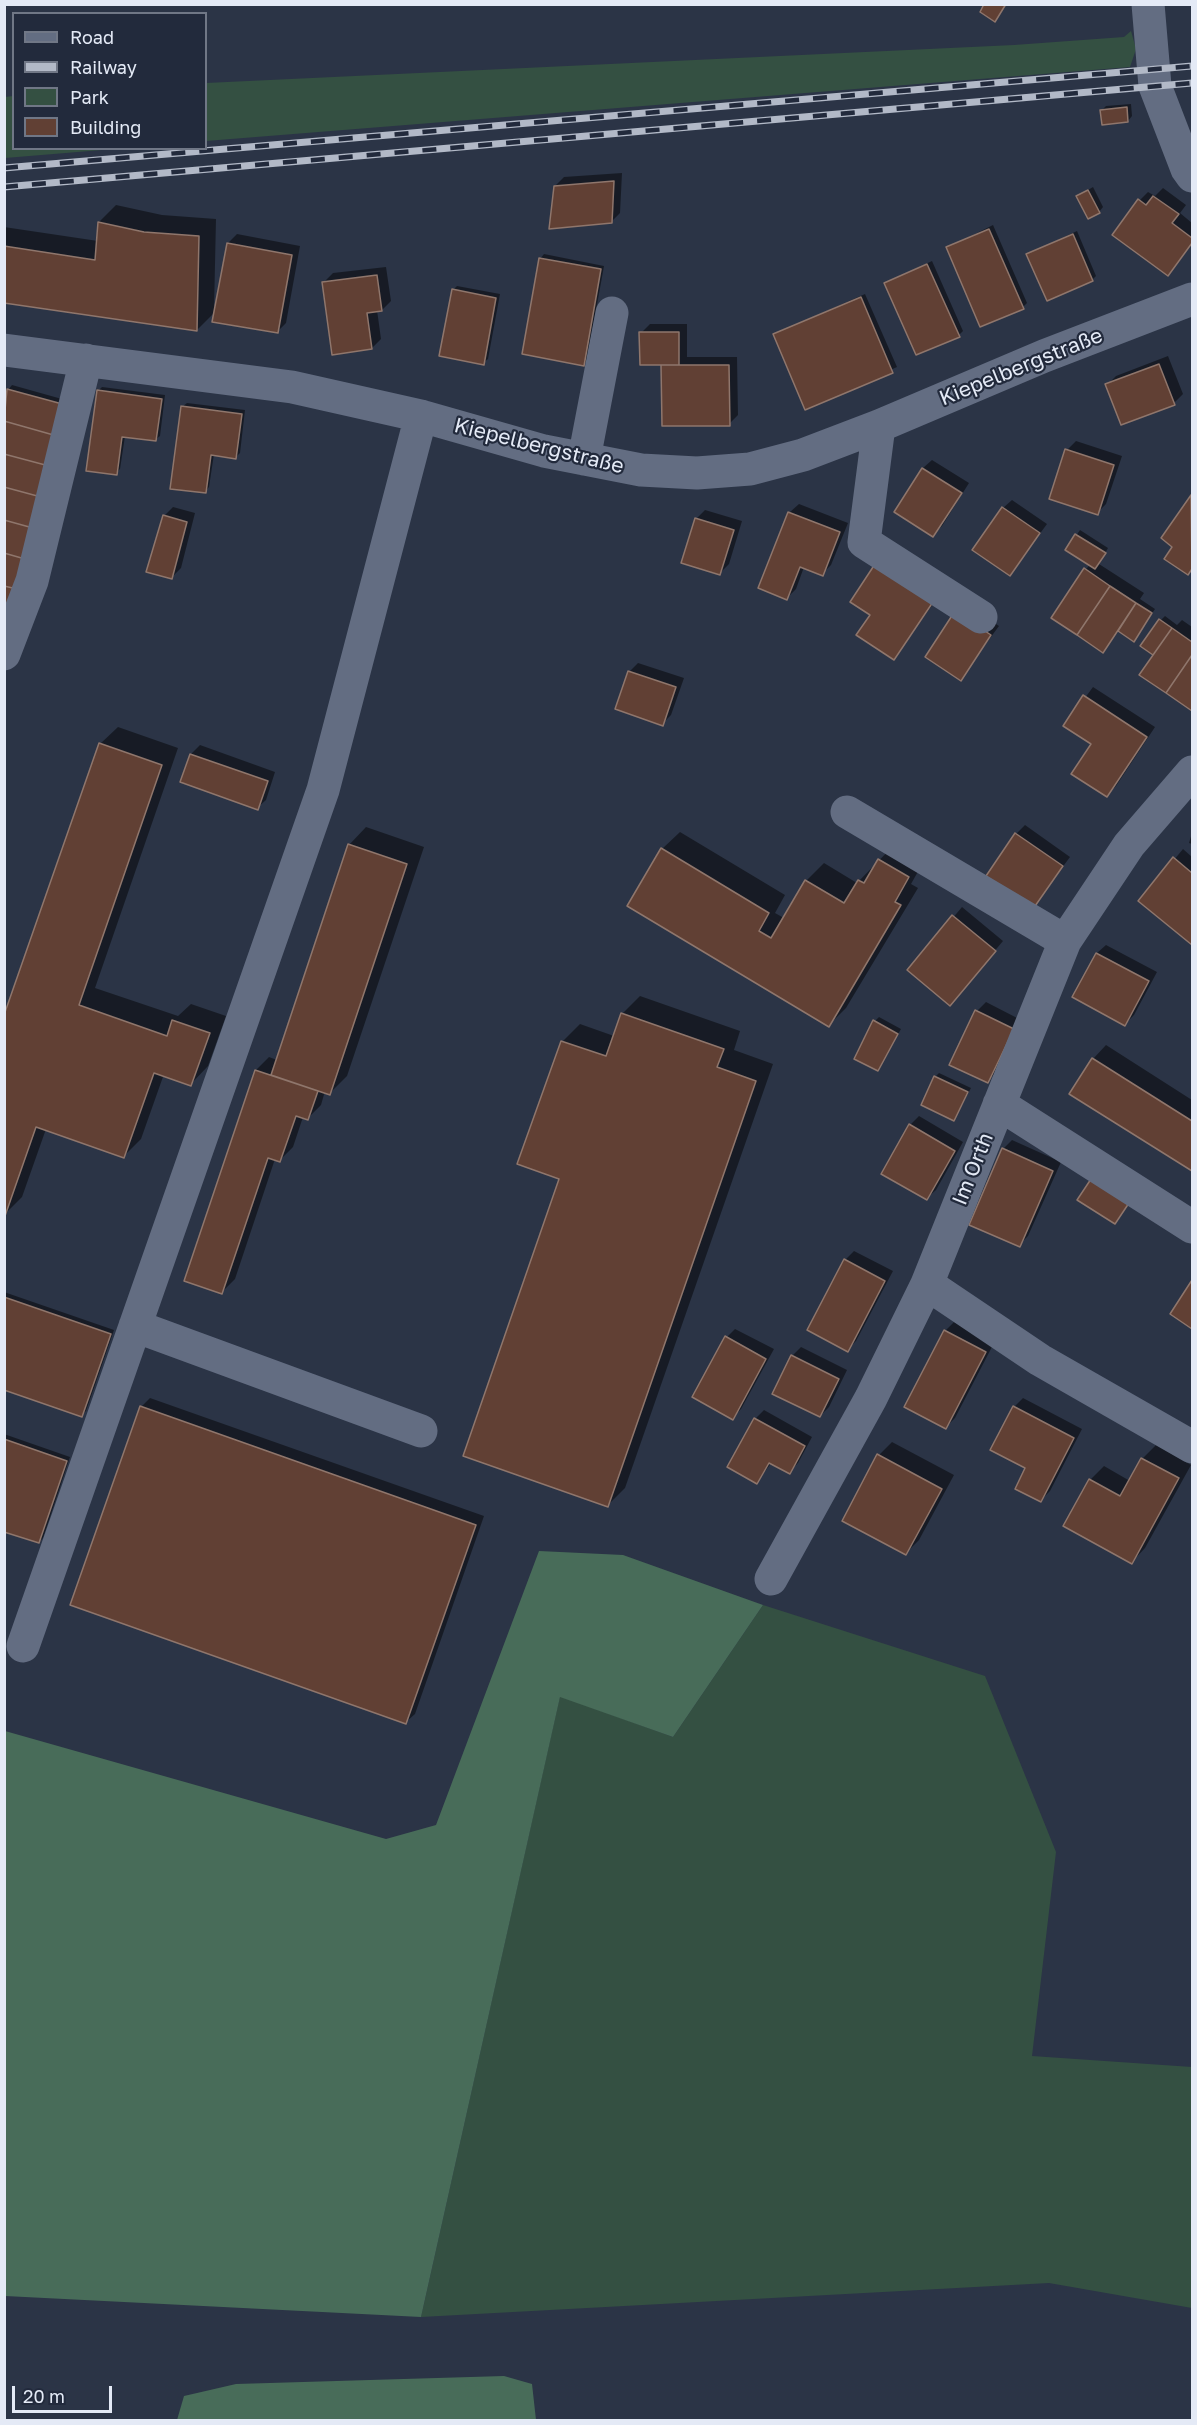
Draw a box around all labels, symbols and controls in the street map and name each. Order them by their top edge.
legend [12,12,207,150]
text: Road [70,26,114,48]
text: Railway [70,56,137,78]
text: Park [70,86,109,108]
text: Building [70,116,141,138]
street label: Kiepelbergstraße [936,323,1106,411]
street label: Kiepelbergstraße [452,413,626,479]
street label: Im Orth [947,1129,999,1209]
scale bar [15,2374,116,2412]
text: 20 m [23,2385,65,2407]

